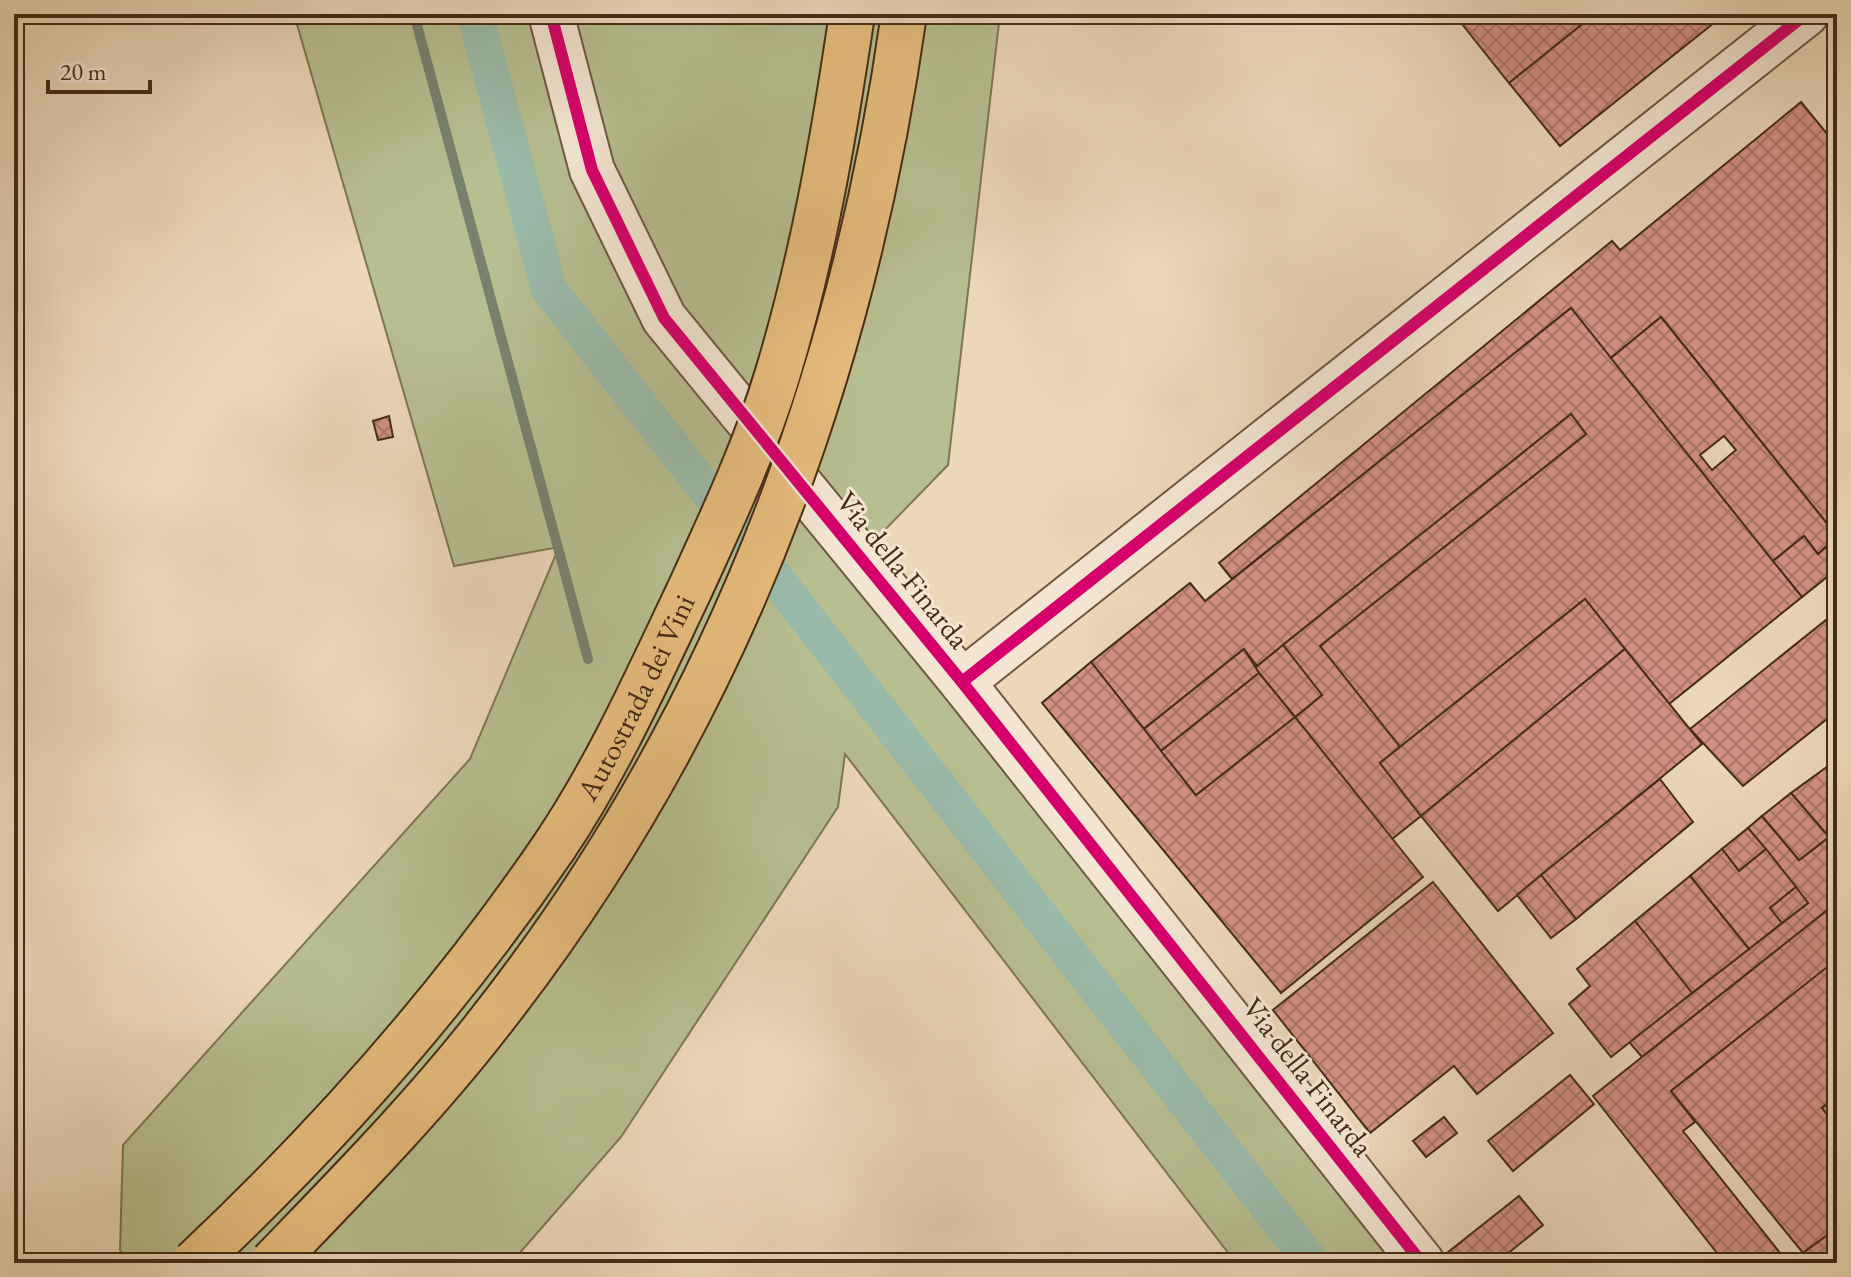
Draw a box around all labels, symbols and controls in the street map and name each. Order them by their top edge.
scale bar [48,44,150,94]
text: 20 m [60,56,107,87]
street label: Via della Finarda [828,483,979,657]
street label: Autostrada dei Vini [567,588,704,808]
street label: Via della Finarda [1234,989,1383,1164]

